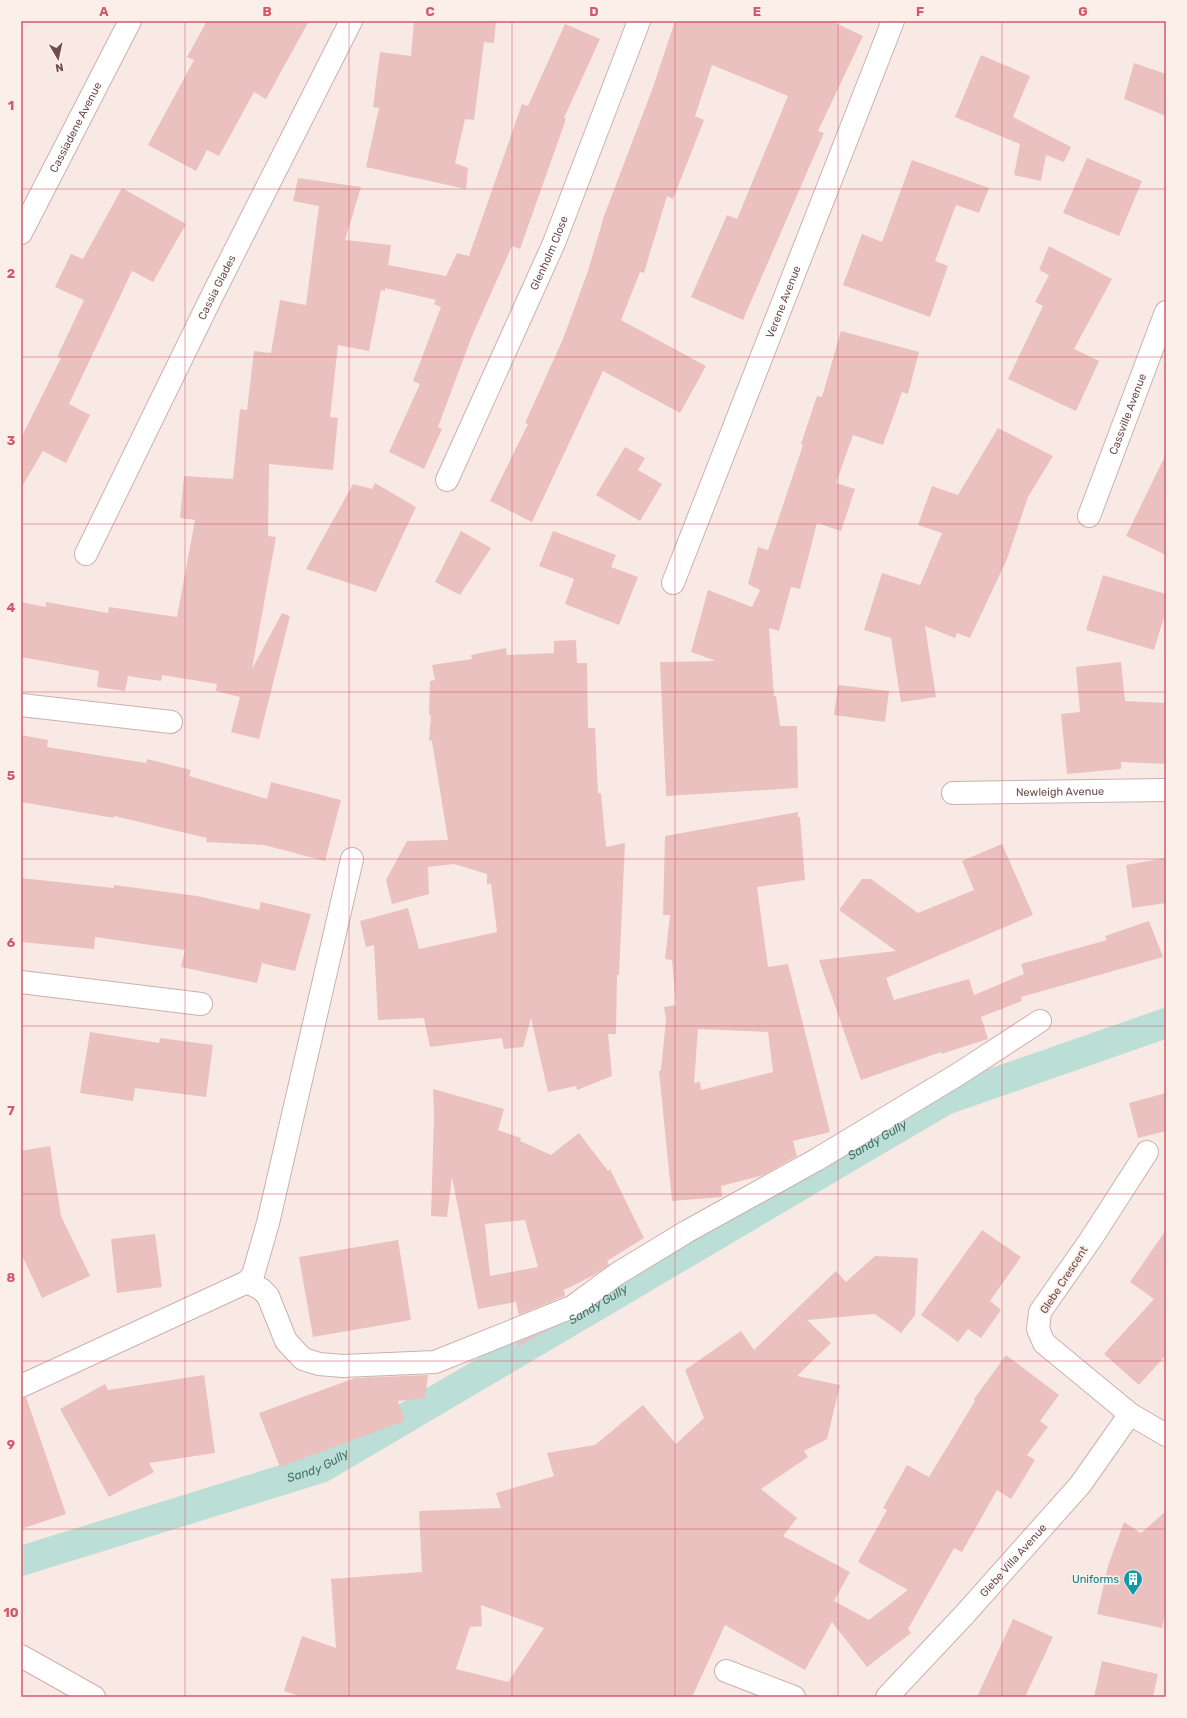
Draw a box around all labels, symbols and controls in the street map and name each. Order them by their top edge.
text: A [99,4,109,19]
text: B [262,4,272,19]
text: C [425,4,435,19]
text: D [589,4,599,19]
text: E [753,4,761,19]
text: F [916,4,924,19]
text: G [1078,4,1088,19]
north arrow [38,38,78,78]
text: N [54,60,64,74]
street label: Cassiadene Avenue [47,80,104,175]
text: 1 [8,98,14,113]
street label: Glenholm Close [527,214,570,292]
street label: Cassia Glades [195,252,238,322]
street label: Verene Avenue [763,264,803,340]
text: 2 [7,266,15,281]
street label: Cassville Avenue [1106,372,1149,456]
text: 3 [7,433,16,448]
text: 4 [7,600,16,615]
text: 5 [7,768,15,783]
street label: Newleigh Avenue [1016,784,1104,799]
text: 6 [7,935,16,950]
text: 7 [7,1103,15,1118]
water label: Sandy Gully [845,1117,910,1163]
street label: Glebe Crescent [1037,1243,1091,1316]
text: 8 [7,1270,16,1285]
water label: Sandy Gully [566,1281,631,1327]
text: 9 [7,1437,15,1452]
water label: Sandy Gully [285,1446,352,1485]
street label: Glebe Villa Avenue [977,1521,1049,1599]
building icon: Uniforms [1122,1568,1144,1596]
place label: Uniforms [1072,1573,1119,1586]
text: 10 [3,1605,19,1620]

